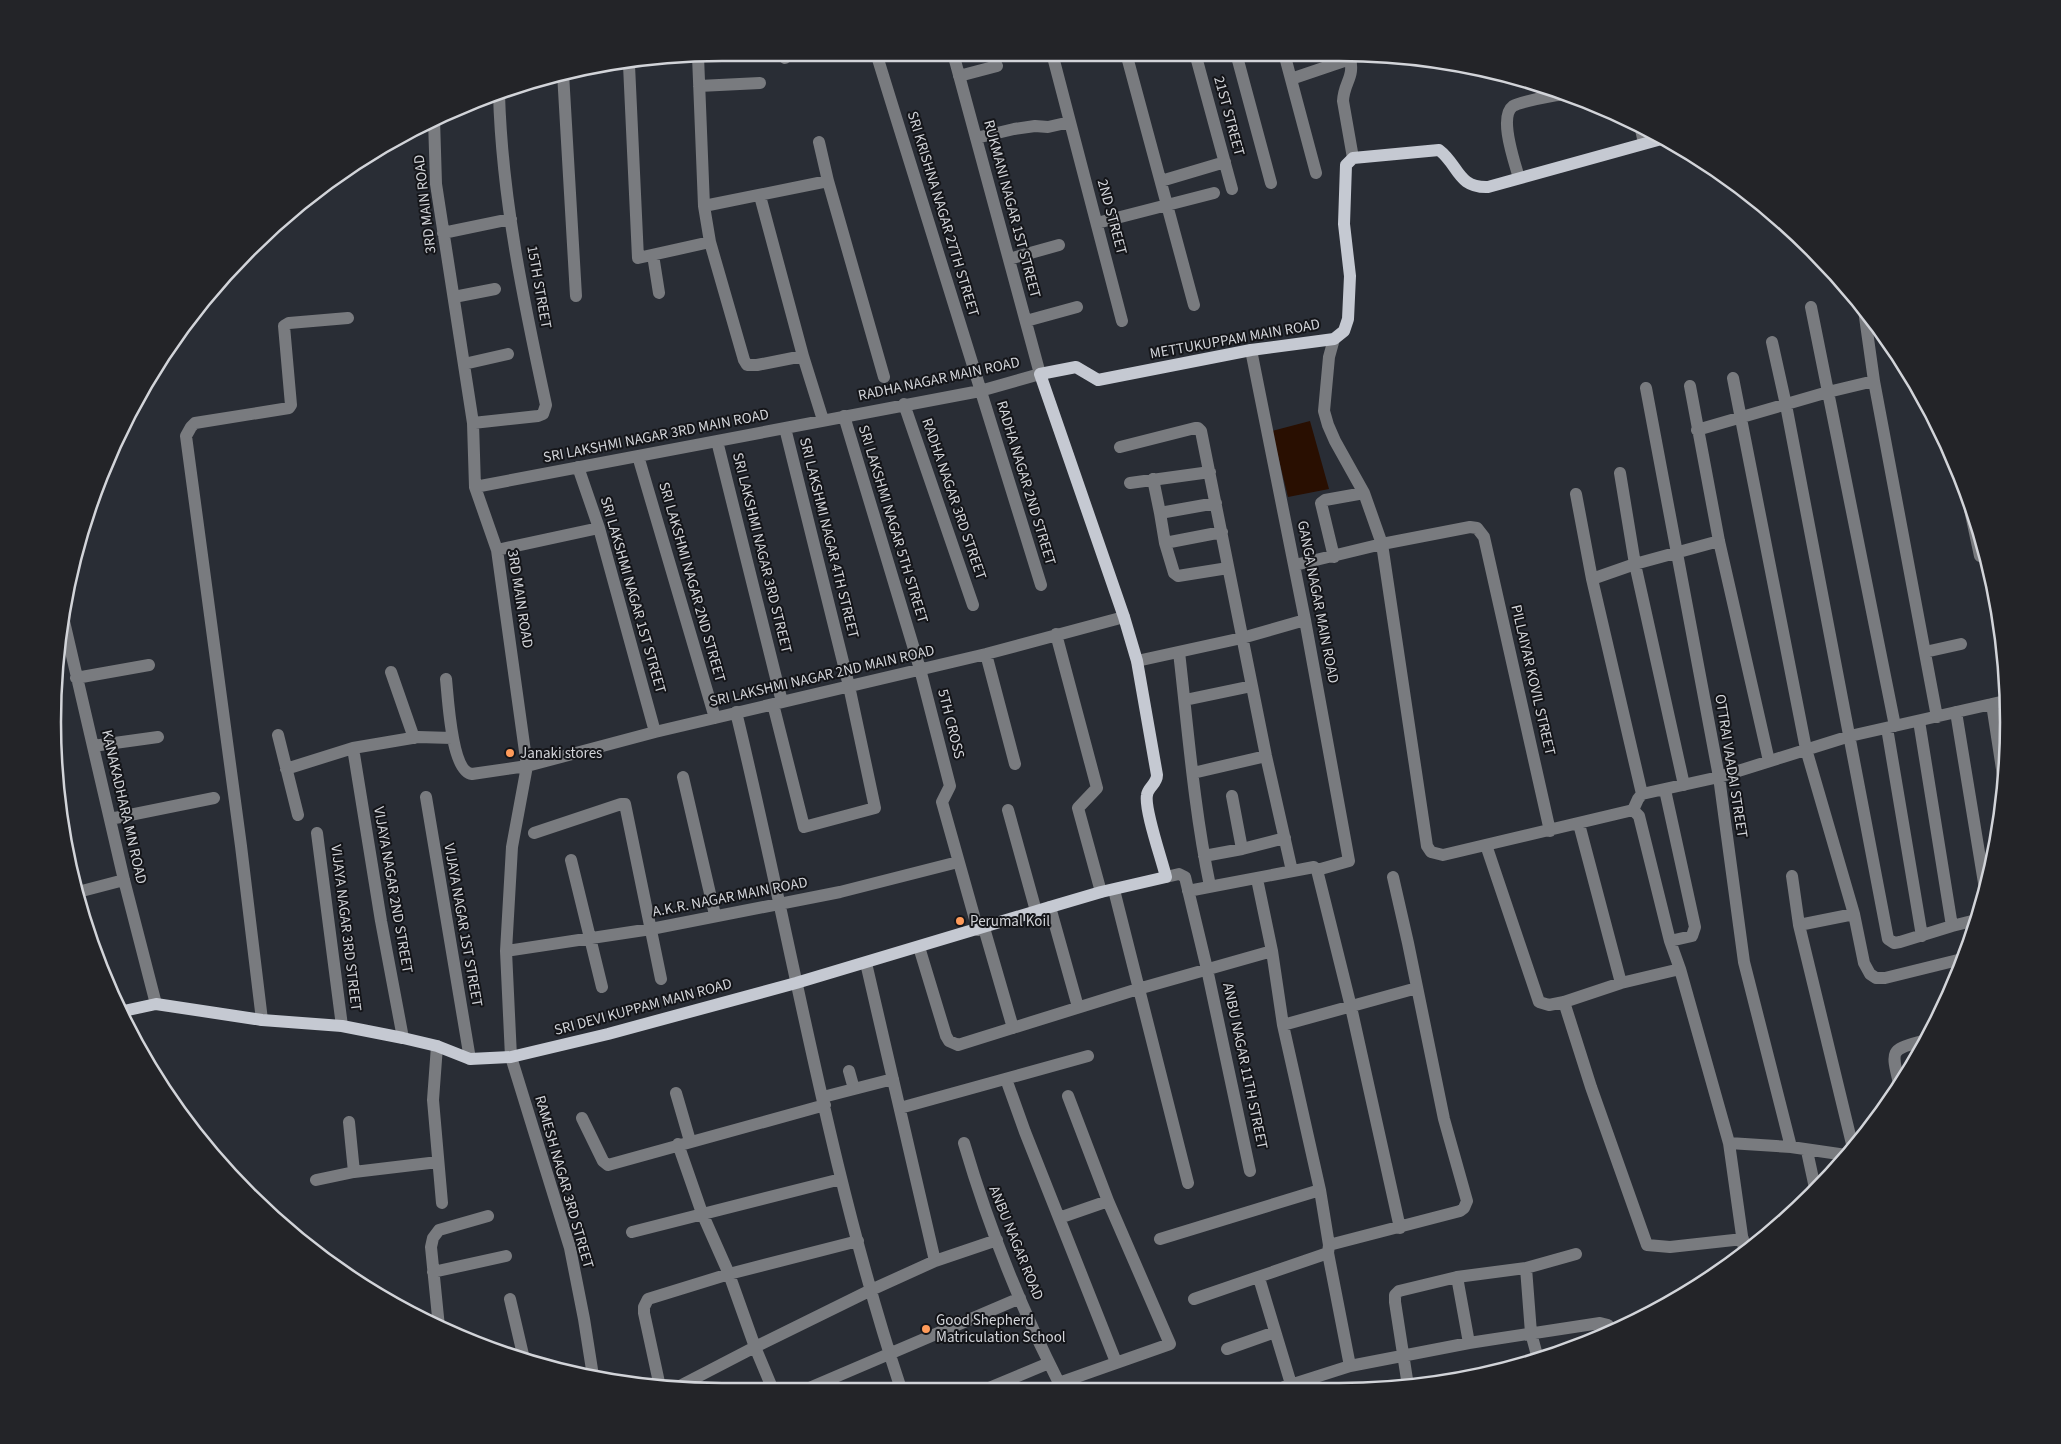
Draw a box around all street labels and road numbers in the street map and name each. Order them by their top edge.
street label: 21ST STREET [1208,74,1250,158]
street label: SRI KRISHNA NAGAR 27TH STREET [902,109,984,319]
street label: RUKMANI NAGAR 1ST STREET [978,118,1046,300]
street label: 3RD MAIN ROAD [409,153,441,255]
street label: 2ND STREET [1092,177,1132,257]
street label: 15TH STREET [521,244,557,330]
street label: METTUKUPPAM MAIN ROAD [1148,314,1322,364]
street label: RADHA NAGAR MAIN ROAD [856,352,1022,406]
street label: RADHA NAGAR 2ND STREET [991,398,1061,568]
street label: SRI LAKSHMI NAGAR 3RD MAIN ROAD [541,404,771,468]
street label: RADHA NAGAR 3RD STREET [916,415,992,583]
street label: SRI LAKSHMI NAGAR 5TH STREET [853,422,933,626]
street label: SRI LAKSHMI NAGAR 4TH STREET [794,435,864,641]
street label: SRI LAKSHMI NAGAR 3RD STREET [727,450,797,656]
street label: SRI LAKSHMI NAGAR 2ND STREET [653,479,731,685]
street label: SRI LAKSHMI NAGAR 1ST STREET [595,494,671,696]
street label: GANGA NAGAR MAIN ROAD [1292,519,1344,685]
street label: 3RD MAIN ROAD [502,548,538,650]
street label: PILLAIYAR KOVIL STREET [1505,603,1561,757]
street label: SRI LAKSHMI NAGAR 2ND MAIN ROAD [707,640,937,712]
street label: 5TH CROSS [932,687,970,761]
street label: OTTRAI VAADAI STREET [1709,693,1753,839]
street label: KANAKADHARA MN ROAD [96,728,152,886]
street label: VIJAYA NAGAR 2ND STREET [368,805,418,975]
street label: VIJAYA NAGAR 1ST STREET [438,842,488,1008]
street label: VIJAYA NAGAR 3RD STREET [325,843,367,1013]
street label: A.K.R. NAGAR MAIN ROAD [651,872,809,922]
street label: SRI DEVI KUPPAM MAIN ROAD [552,973,734,1041]
street label: ANBU NAGAR 11TH STREET [1217,981,1273,1151]
street label: RAMESH NAGAR 3RD STREET [529,1093,599,1271]
street label: ANBU NAGAR ROAD [983,1183,1049,1303]

